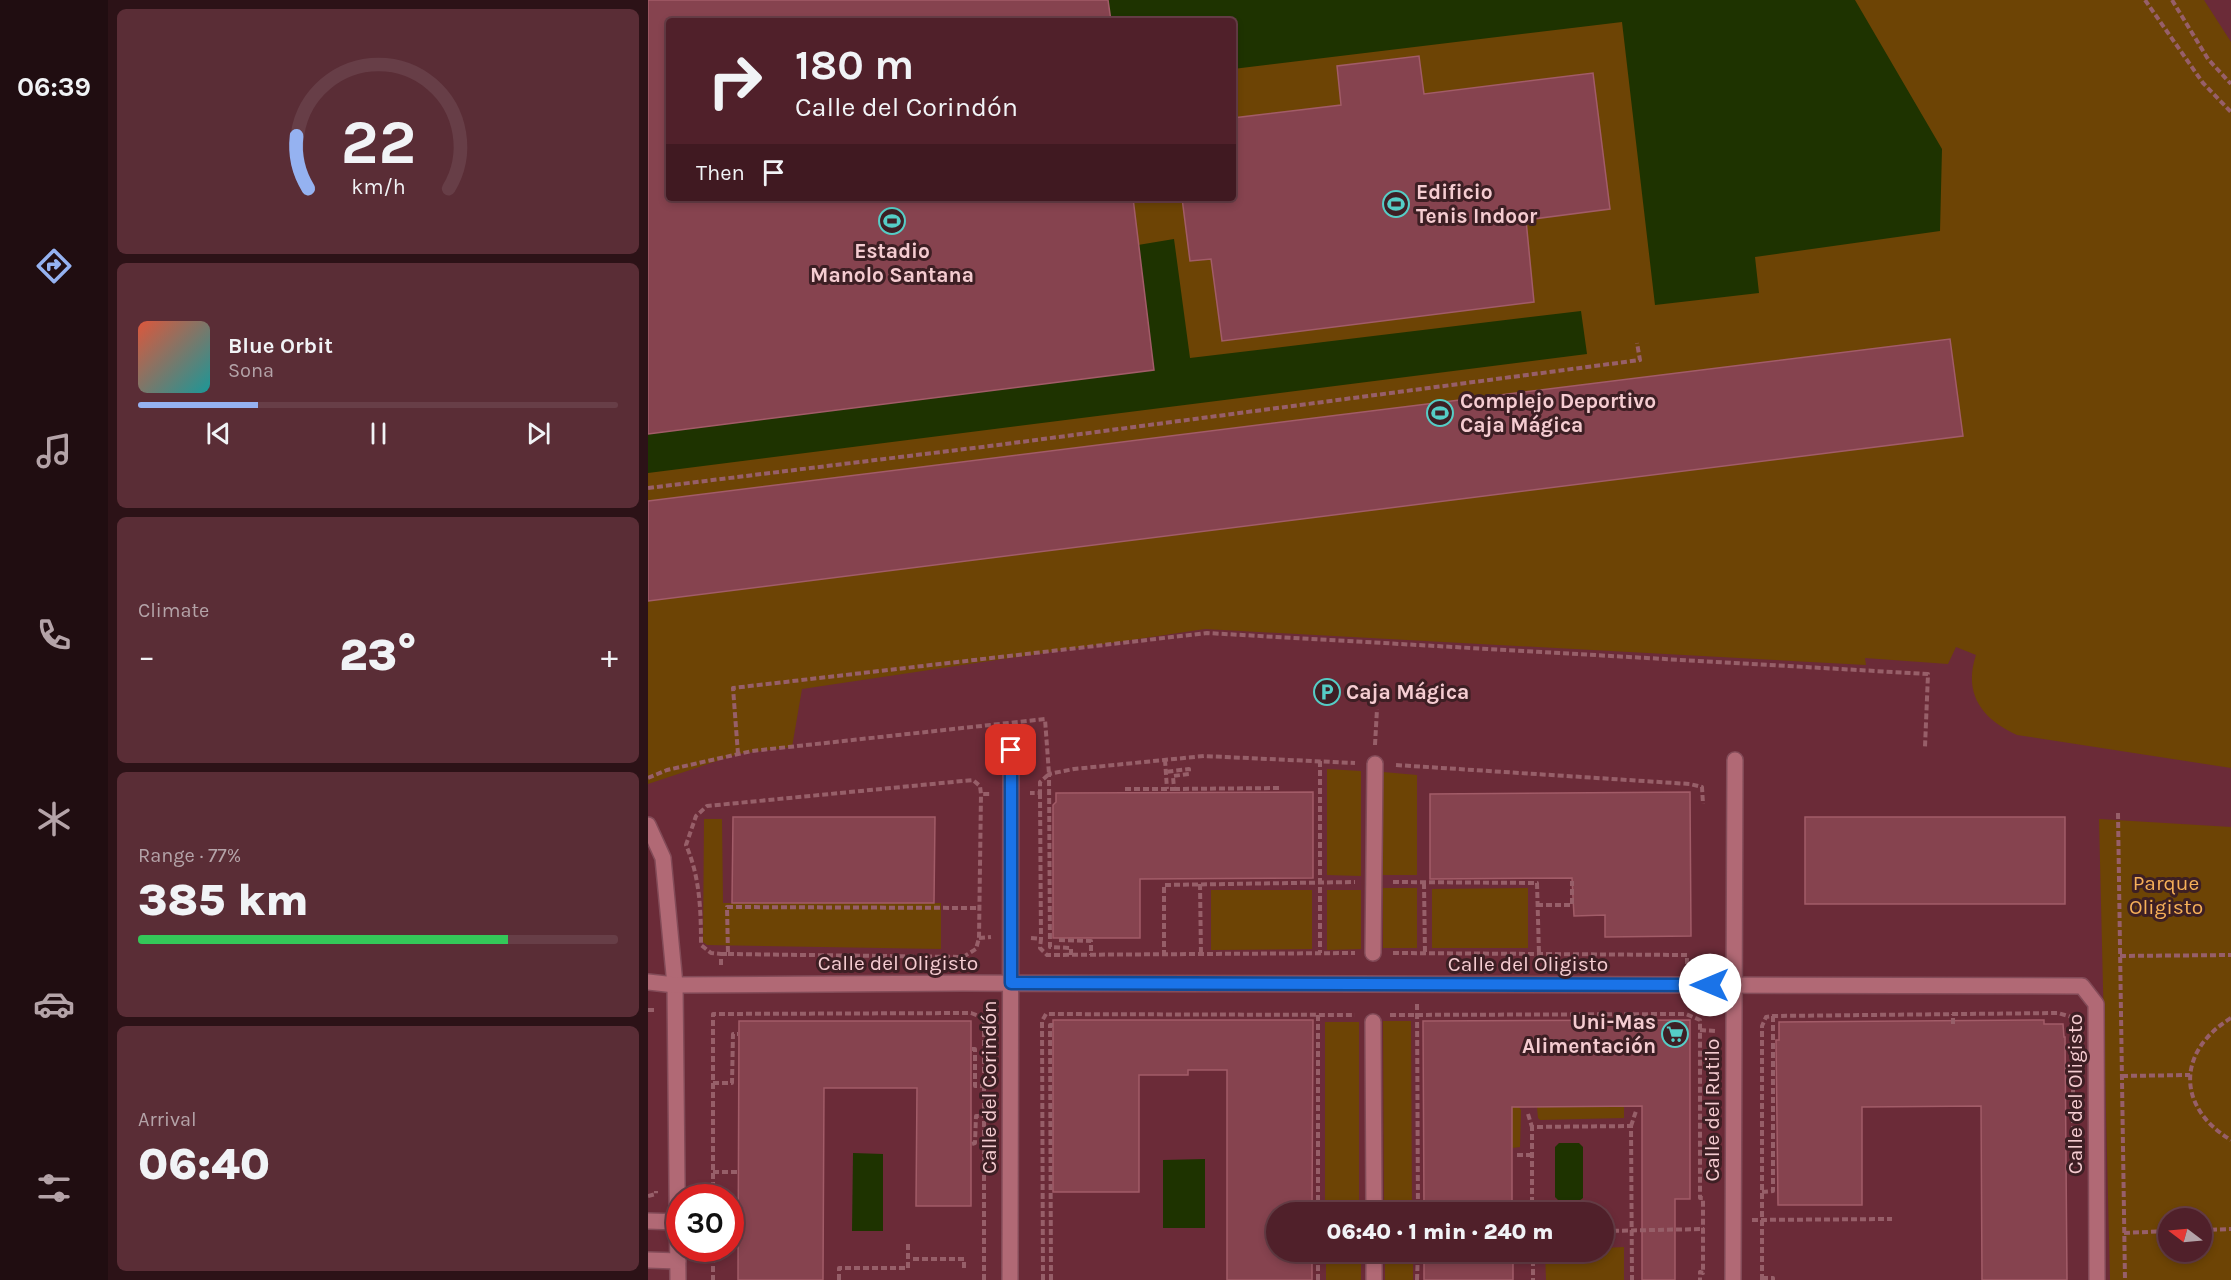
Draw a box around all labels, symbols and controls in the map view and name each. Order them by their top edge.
text: 180 m [795,40,914,90]
icon: right [696,42,774,120]
text: 06:39 [17,71,91,103]
text: Calle del Corindón [795,91,1018,123]
text: 22 [340,106,416,179]
icon: arrive [757,156,790,189]
text: Then [696,160,745,186]
text: km/h [351,174,405,199]
place label: Edificio Tenis Indoor [1416,180,1538,228]
sports icon: Edificio Tenis Indoor [1381,189,1411,219]
sports icon: Estadio Manolo Santana [877,206,907,236]
place label: Estadio Manolo Santana [810,239,974,287]
icon: directions [33,245,75,287]
text: Blue Orbit [228,333,333,359]
text: Sona [228,359,274,382]
place label: Complejo Deportivo Caja Mágica [1460,389,1656,437]
sports icon: Complejo Deportivo Caja Mágica [1425,398,1455,428]
icon: previous [202,417,235,450]
icon: pause [362,417,395,450]
icon: next [522,417,555,450]
icon: music [33,430,75,472]
text: Climate [138,599,209,622]
icon: phone [33,614,75,656]
text: 23° [339,629,417,681]
text: − [138,637,155,675]
text: + [601,637,618,675]
parking icon: Caja Mágica [1312,677,1342,707]
place label: Caja Mágica [1346,680,1469,704]
pin [985,724,1036,775]
icon: arrive [994,733,1027,766]
icon: climate [33,798,75,840]
text: Range · 77% [138,844,241,867]
park label: Parque Oligisto [2129,871,2203,919]
text: 385 km [138,874,309,926]
street label: Calle del Oligisto [818,951,978,975]
street label: Calle del Oligisto [1448,952,1608,976]
position arrow [1678,953,1742,1017]
icon: car [33,983,75,1025]
street label: Calle del Corindón [977,1000,1001,1174]
place label: Uni-Mas Alimentación [1522,1010,1656,1058]
street label: Calle del Oligisto [2063,1014,2087,1174]
supermarket icon: Uni-Mas Alimentación [1660,1019,1690,1049]
street label: Calle del Rutilo [1700,1038,1724,1182]
text: Arrival [138,1108,197,1131]
text: 06:40 [138,1138,270,1190]
icon: filters [33,1167,75,1209]
speed limit sign: 30 [666,1184,744,1262]
north arrow [2158,1208,2212,1262]
map controls [2158,1208,2212,1262]
text: 06:40 · 1 min · 240 m [1327,1219,1553,1245]

